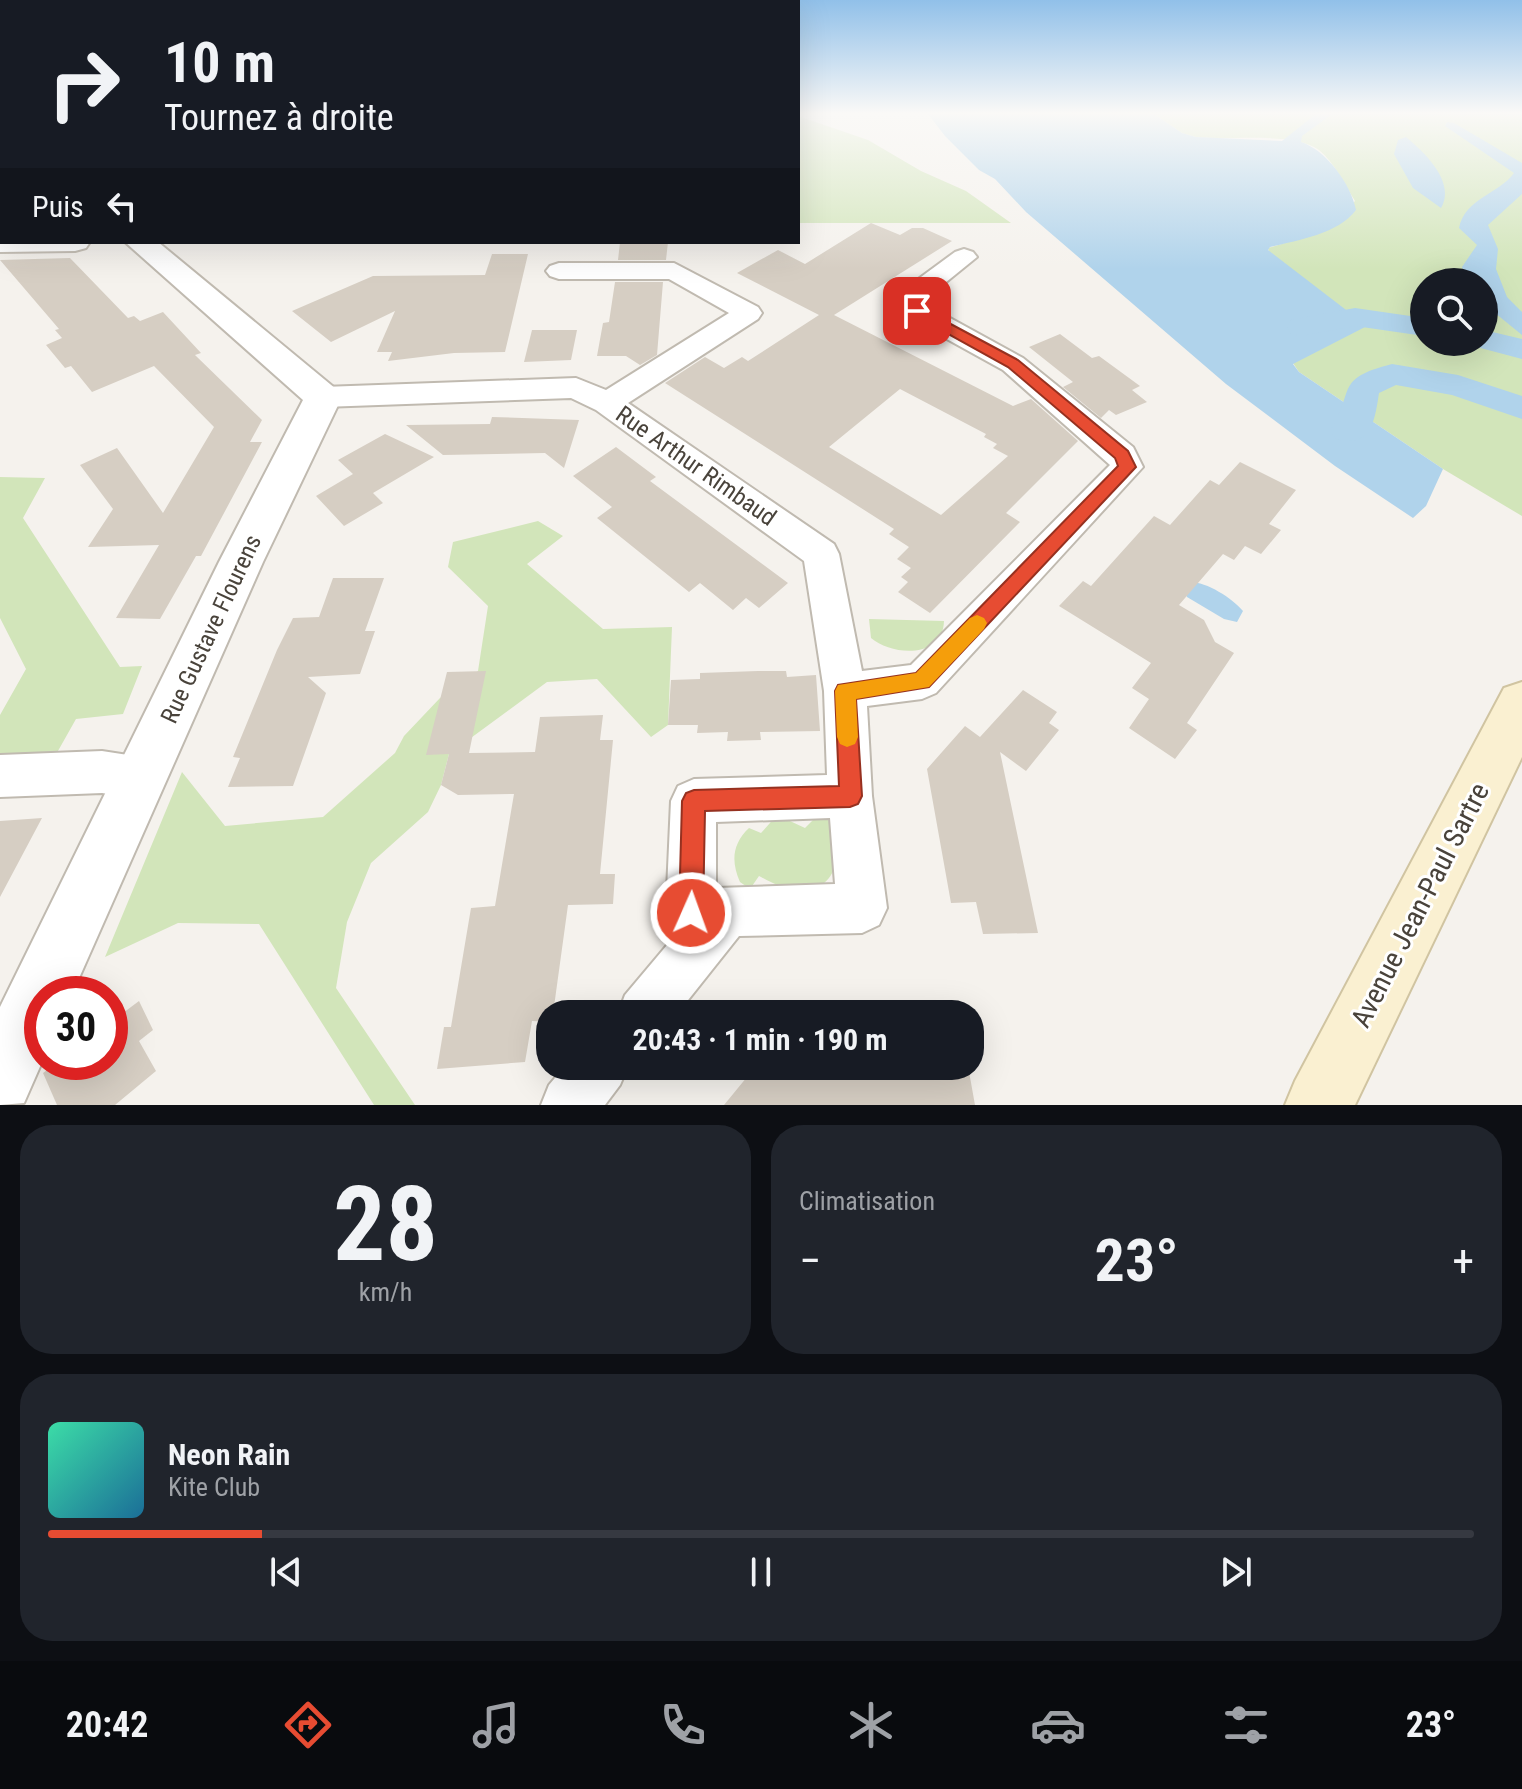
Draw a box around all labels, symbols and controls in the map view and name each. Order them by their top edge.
text: 10 m [164,30,275,96]
icon: right [32,32,136,136]
text: Tournez à droite [164,97,394,139]
icon: left [100,184,144,228]
text: Puis [32,189,84,224]
map controls [1410,268,1498,356]
button: search [1410,268,1498,356]
pin [883,277,951,345]
icon: arrive [895,289,939,333]
street label: Rue Arthur Rimbaud [611,400,781,532]
street label: Rue Gustave Flourens [155,530,267,728]
street label: Avenue Jean-Paul Sartre [1344,777,1496,1033]
position arrow [649,871,733,955]
speed limit sign: 30 [24,976,128,1080]
text: 20:43 · 1 min · 190 m [633,1022,887,1057]
text: 28 [333,1164,438,1285]
text: Climatisation [799,1186,935,1216]
text: 23° [1095,1225,1179,1296]
text: − [799,1235,821,1287]
text: + [1452,1235,1474,1287]
text: km/h [359,1277,412,1307]
text: Neon Rain [168,1437,290,1472]
text: Kite Club [168,1472,260,1502]
icon: previous [264,1550,308,1594]
icon: pause [739,1550,783,1594]
icon: next [1214,1550,1258,1594]
icon: directions [280,1697,336,1753]
icon: music [468,1697,524,1753]
icon: phone [655,1697,711,1753]
icon: climate [843,1697,899,1753]
icon: car [1030,1697,1086,1753]
icon: filters [1218,1697,1274,1753]
text: 20:42 [66,1704,148,1746]
text: 23° [1406,1704,1456,1746]

